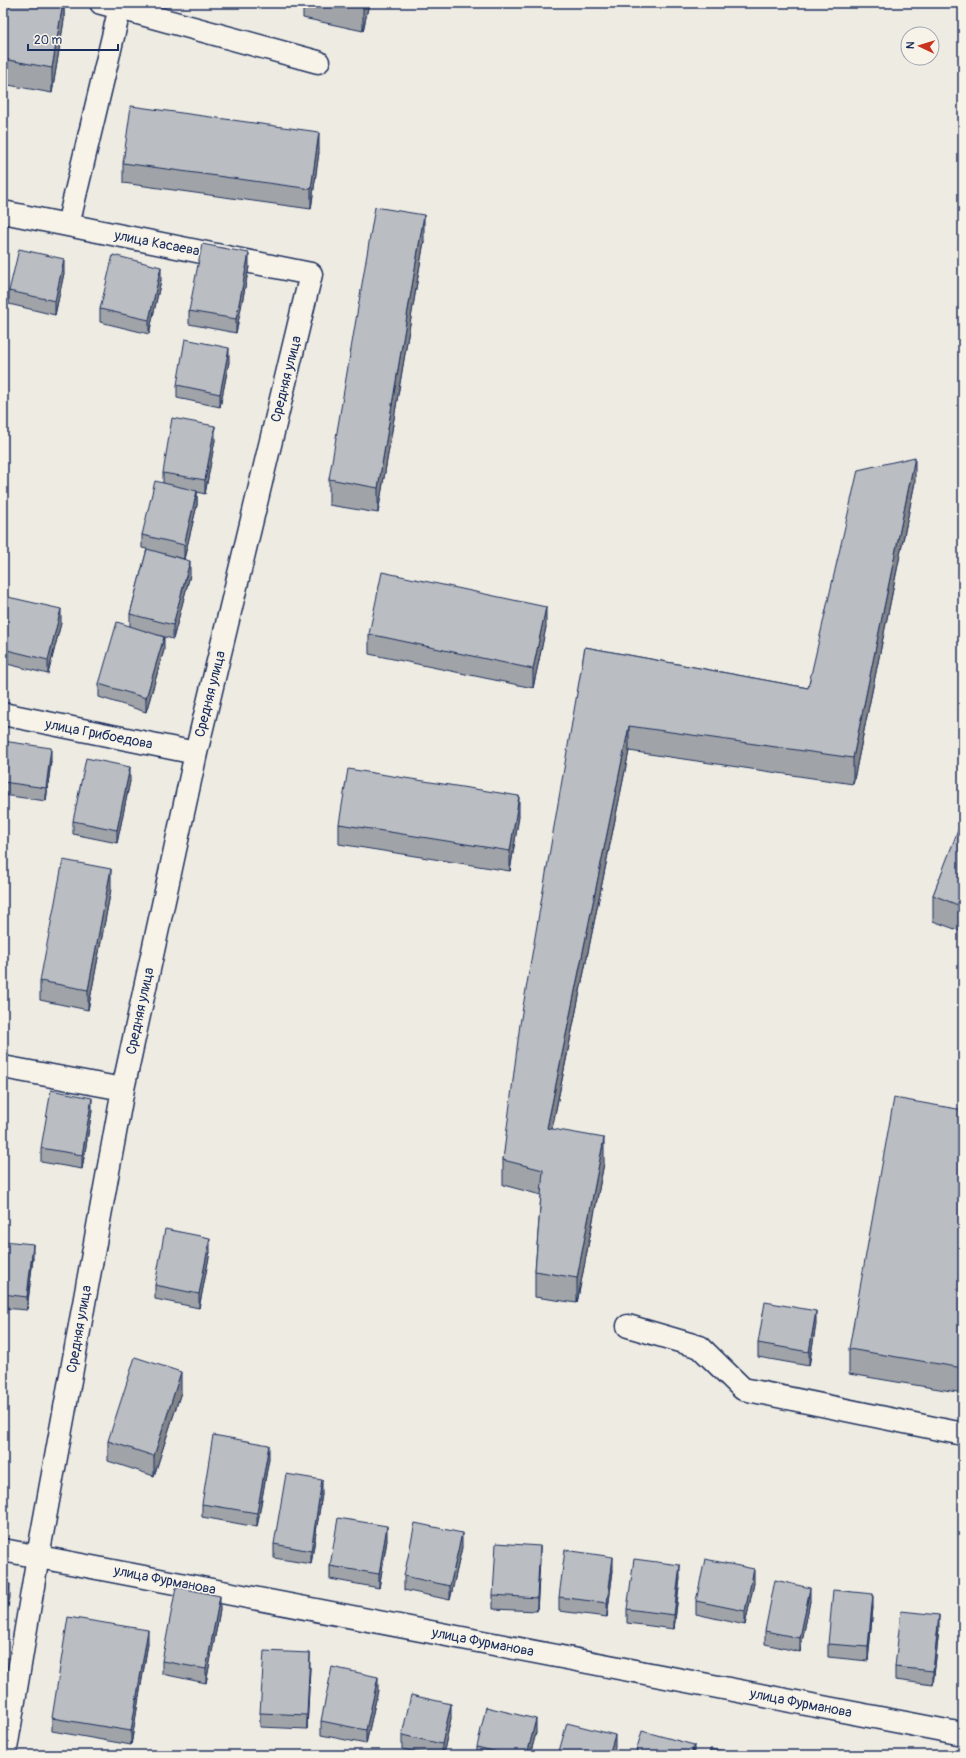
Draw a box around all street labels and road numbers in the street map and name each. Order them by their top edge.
street label: улица Касаева [112,226,201,260]
street label: Средняя улица [267,334,305,424]
street label: Средняя улица [191,649,229,739]
street label: улица Грибоедова [43,715,154,753]
street label: Средняя улица [122,966,158,1056]
street label: Средняя улица [63,1284,95,1374]
street label: улица Фурманова [112,1562,217,1598]
street label: улица Фурманова [430,1624,535,1660]
street label: улица Фурманова [748,1685,853,1721]

